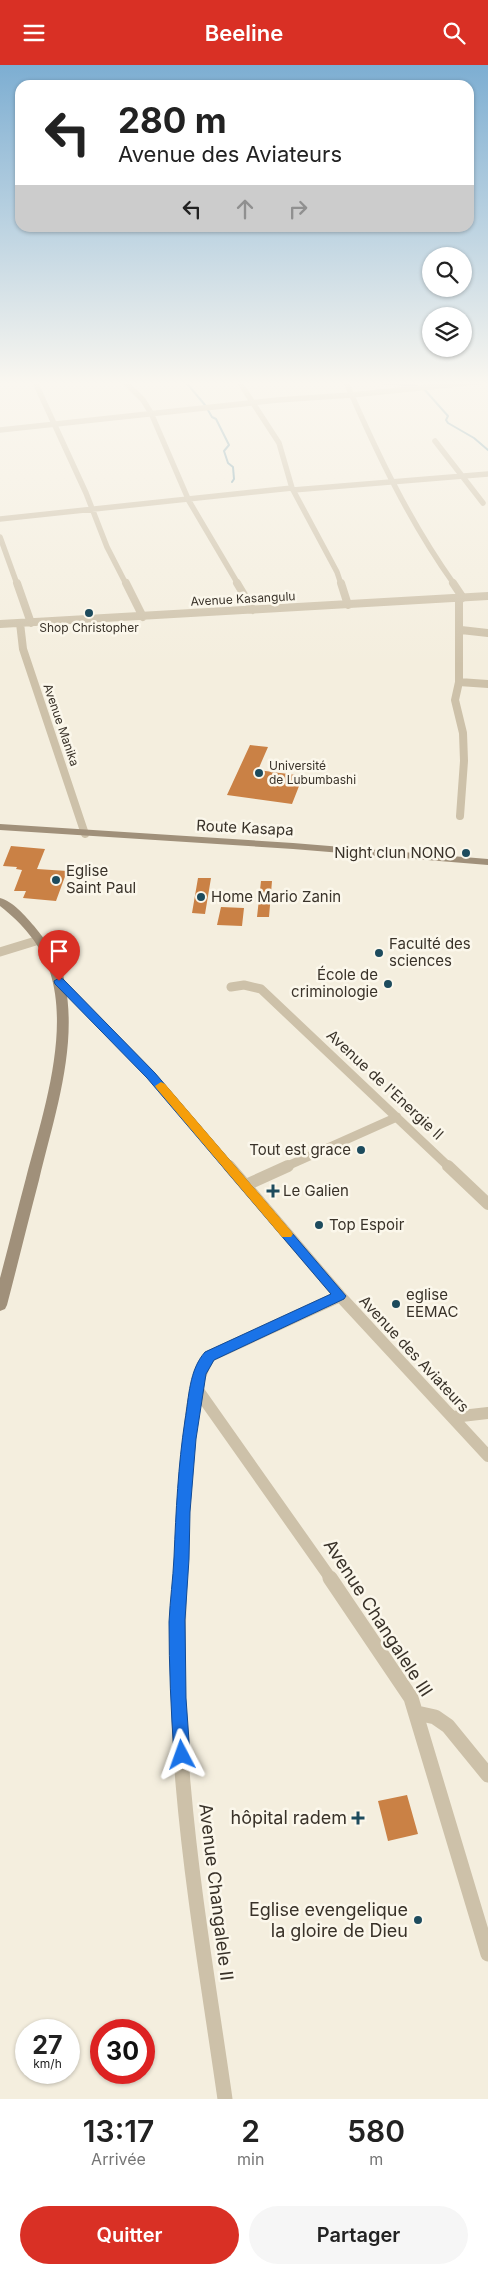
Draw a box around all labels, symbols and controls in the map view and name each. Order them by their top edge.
icon: menu [20,19,48,47]
icon: search [440,19,468,47]
text: Beeline [205,20,283,46]
text: 280 m [118,99,227,141]
icon: left [35,100,100,165]
text: Avenue des Aviateurs [118,141,342,167]
icon: left [178,195,206,223]
icon: ahead [231,195,259,223]
icon: right [284,195,312,223]
map controls [422,247,472,357]
button: search [422,247,472,297]
button: layers [422,307,472,357]
street label: Avenue Kasangulu [190,588,296,609]
marker: Shop Christopher [83,607,95,619]
place label: Shop Christopher [39,620,139,635]
street label: Avenue Manika [40,682,83,768]
place label: Université de Lubumbashi [269,758,356,787]
marker: Université de Lubumbashi [253,767,265,779]
street label: Route Kasapa [196,815,294,840]
place label: Night clun NONO [334,843,456,862]
marker: Night clun NONO [460,847,472,859]
place label: Eglise Saint Paul [66,861,136,897]
marker: Eglise Saint Paul [50,874,62,886]
place label: Home Mario Zanin [211,887,341,906]
marker: Home Mario Zanin [195,891,207,903]
pin [38,930,80,981]
place label: Faculté des sciences [389,934,471,970]
icon: arrive [45,937,73,965]
marker: Faculté des sciences [373,947,385,959]
place label: École de criminologie [291,965,378,1001]
marker: École de criminologie [382,978,394,990]
street label: Avenue de l'Energie II [323,1025,448,1144]
place label: Tout est grace [249,1140,351,1159]
marker: Tout est grace [355,1144,367,1156]
place label: Le Galien [283,1181,349,1200]
marker: Le Galien [267,1185,279,1197]
place label: Top Espoir [329,1215,405,1234]
marker: Top Espoir [313,1219,325,1231]
place label: eglise EEMAC [406,1285,458,1321]
street label: Avenue des Aviateurs [355,1291,473,1416]
marker: eglise EEMAC [390,1298,402,1310]
street label: Avenue Changalele III [320,1535,437,1700]
position arrow [155,1728,207,1780]
street label: Avenue Changalele II [195,1802,238,1982]
place label: hôpital radem [231,1807,347,1828]
marker: hôpital radem [351,1811,365,1825]
place label: Eglise evengelique la gloire de Dieu [249,1899,408,1941]
marker: Eglise evengelique la gloire de Dieu [412,1914,424,1926]
speed limit sign: 30 [90,2019,155,2084]
text: 27 [32,2030,63,2060]
text: km/h [33,2056,62,2071]
text: 13:17 [83,2113,154,2149]
text: 2 [241,2113,260,2149]
text: 580 [347,2113,405,2149]
text: Arrivée [91,2149,146,2169]
text: min [237,2149,264,2169]
text: m [369,2149,383,2169]
button: Quitter [20,2206,239,2264]
button: Partager [249,2206,468,2264]

